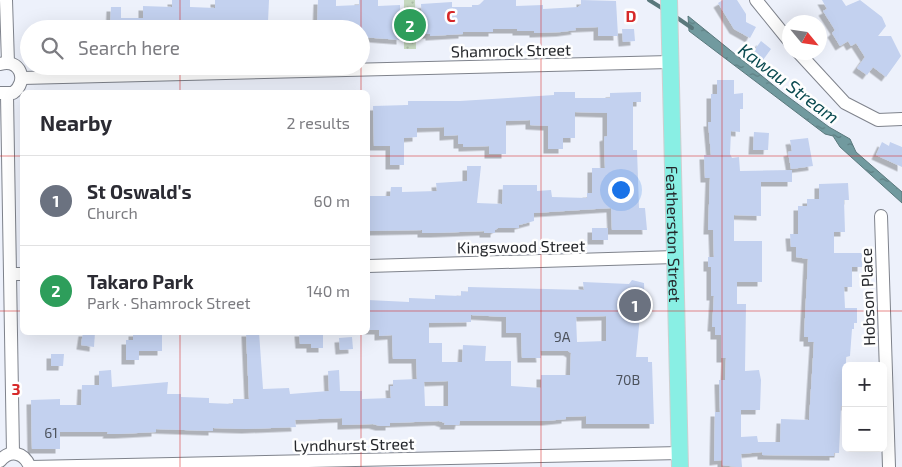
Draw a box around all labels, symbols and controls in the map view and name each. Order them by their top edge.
pin: 2 [394,6,426,44]
text: C [446,6,456,25]
text: D [626,6,637,25]
north arrow [782,15,827,60]
search box [20,20,370,75]
icon: search [38,34,66,62]
text: Search here [78,36,180,59]
water label: Kawau Stream [734,38,844,128]
street label: Shamrock Street [451,39,571,61]
text: Nearby [40,110,112,135]
text: 2 results [287,113,350,132]
street label: Featherston Street [663,165,686,303]
your location [608,177,634,203]
text: St Oswald's [87,180,192,203]
text: 1 [53,191,59,210]
text: 60 m [314,191,350,210]
text: Church [87,203,138,222]
street label: Kingswood Street [457,235,585,257]
street label: Hobson Place [856,248,878,346]
text: Takaro Park [87,270,194,293]
text: 2 [51,281,61,300]
text: 140 m [307,281,350,300]
pin: 1 [619,286,651,324]
text: Park · Shamrock Street [87,293,251,312]
house number: 9A [554,328,571,345]
map controls [842,362,887,452]
button: + [842,362,887,407]
house number: 70B [616,371,640,388]
text: 3 [11,379,21,398]
button: − [842,407,887,452]
house number: 61 [44,424,58,441]
street label: Lyndhurst Street [293,433,415,455]

